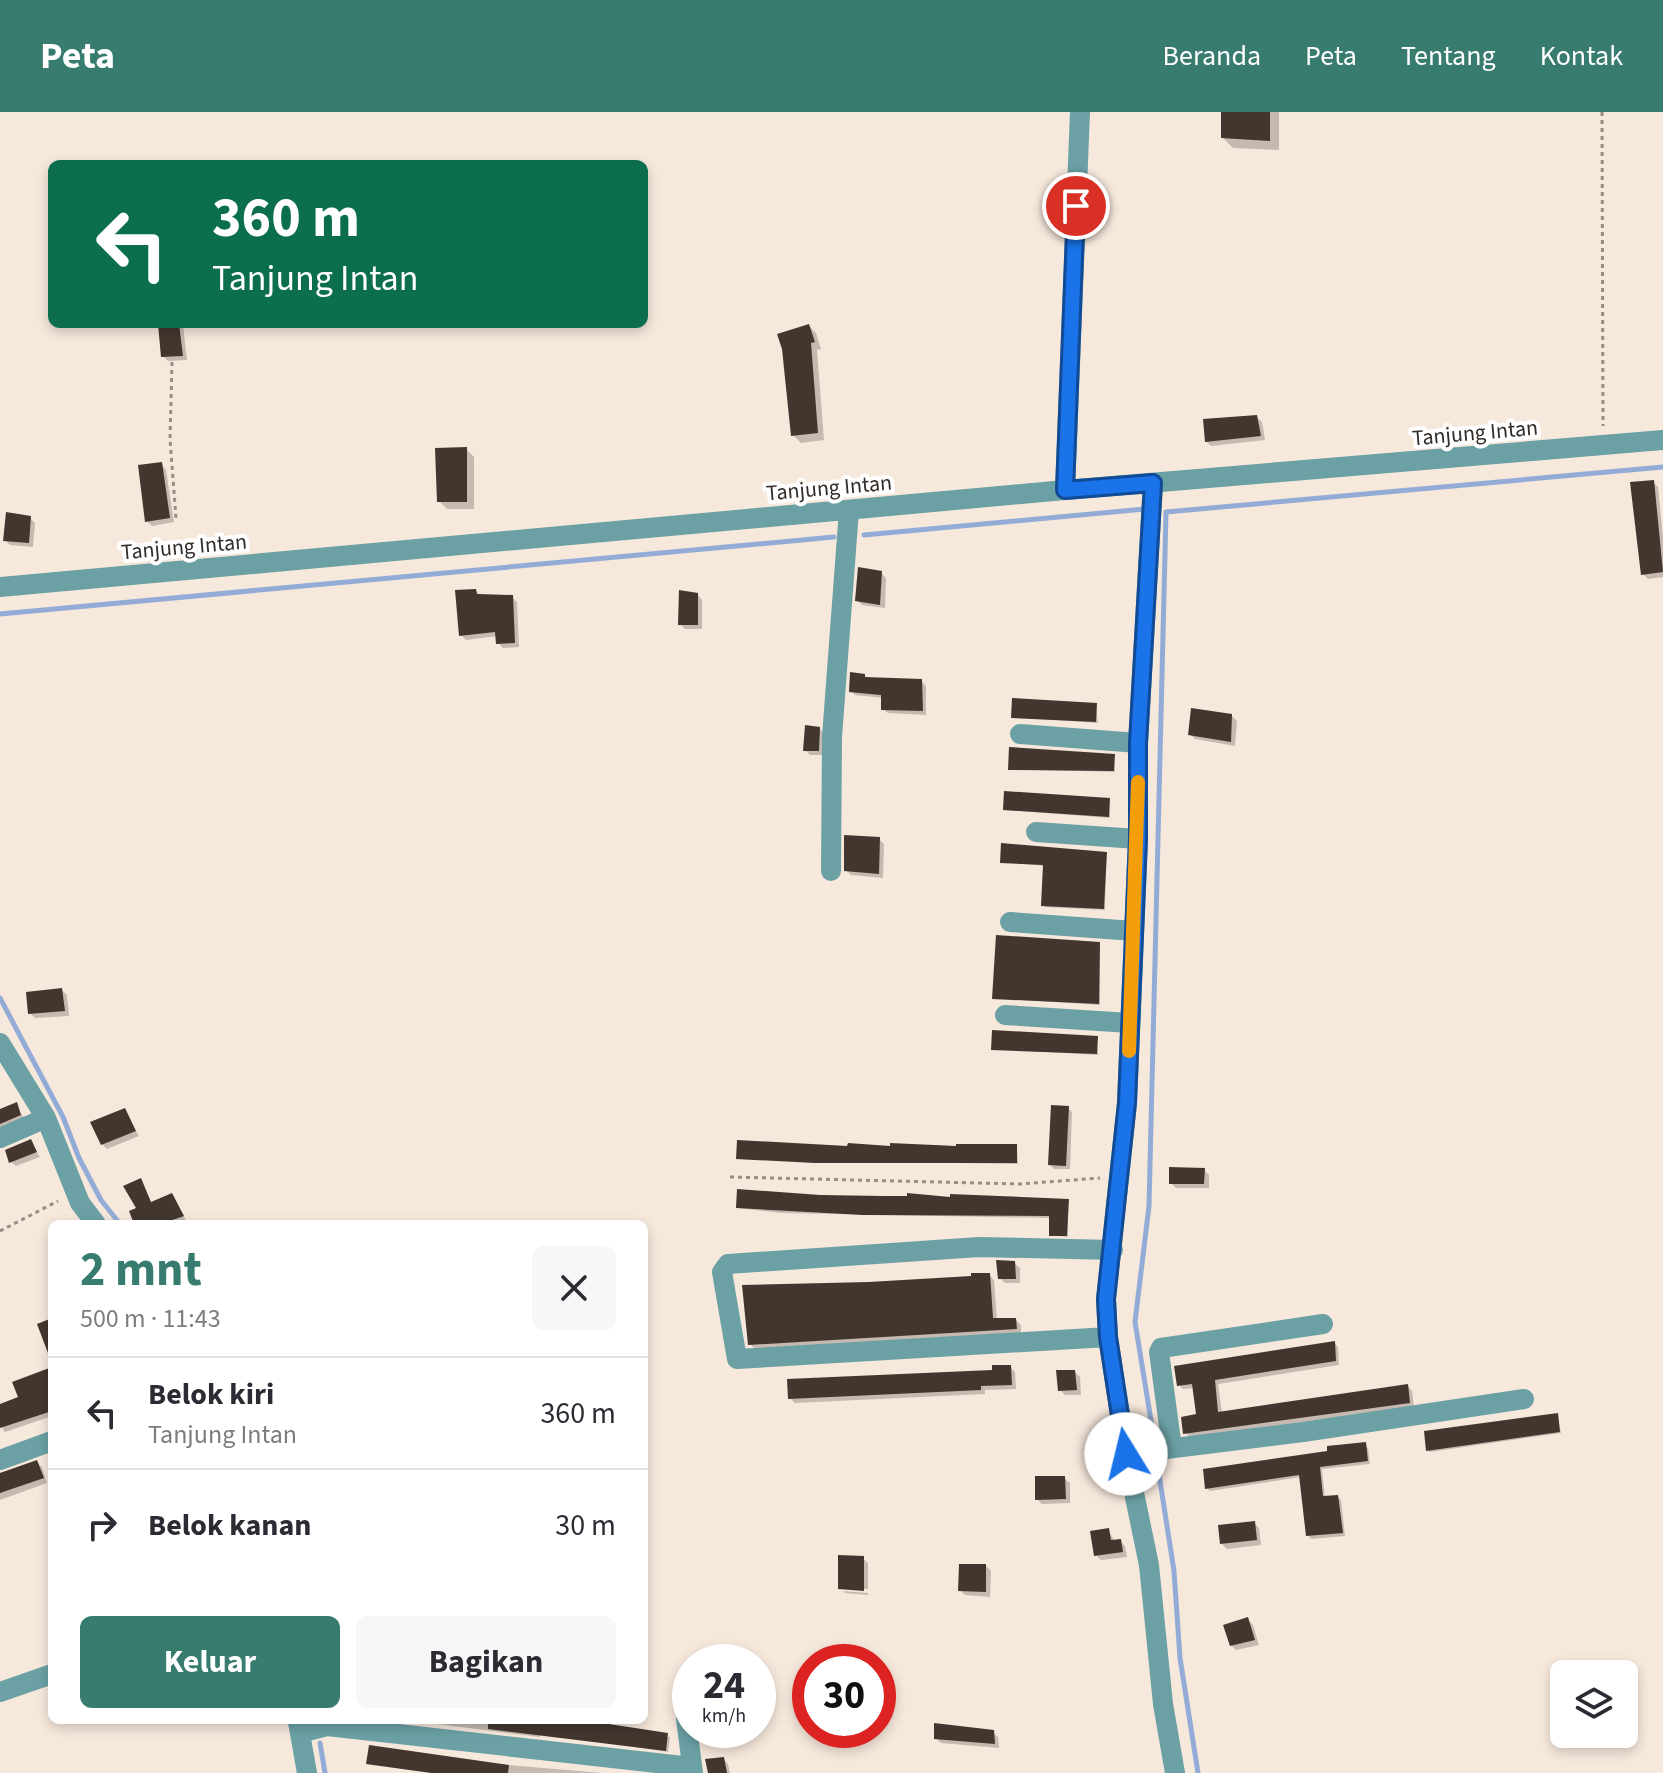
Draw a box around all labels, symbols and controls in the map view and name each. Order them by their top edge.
text: Peta [40,29,115,83]
text: Beranda [1163,36,1261,76]
text: Peta [1305,36,1357,76]
text: Tentang [1401,36,1496,76]
text: Kontak [1540,36,1623,76]
pin [1042,172,1110,240]
text: 360 m [212,179,360,258]
icon: arrive [1054,184,1098,228]
icon: left [80,192,184,296]
text: Tanjung Intan [212,253,418,304]
street label: Tanjung Intan [1411,412,1539,454]
street label: Tanjung Intan [765,467,893,509]
street label: Tanjung Intan [120,526,248,568]
text: 2 mnt [80,1236,202,1304]
button: close [532,1246,616,1330]
text: 500 m · 11:43 [80,1300,221,1337]
text: Belok kiri [148,1373,274,1416]
icon: left [80,1391,124,1435]
text: 360 m [540,1392,616,1435]
position arrow [1084,1412,1168,1496]
text: Tanjung Intan [148,1416,297,1453]
icon: right [80,1503,124,1547]
text: Belok kanan [148,1504,311,1547]
text: 30 m [555,1504,616,1547]
button: Keluar [80,1616,340,1708]
button: Bagikan [356,1616,616,1708]
speed limit sign: 30 [792,1644,896,1748]
text: 24 [703,1657,745,1714]
map controls [1550,1660,1638,1748]
button: layers [1550,1660,1638,1748]
text: km/h [702,1702,746,1730]

